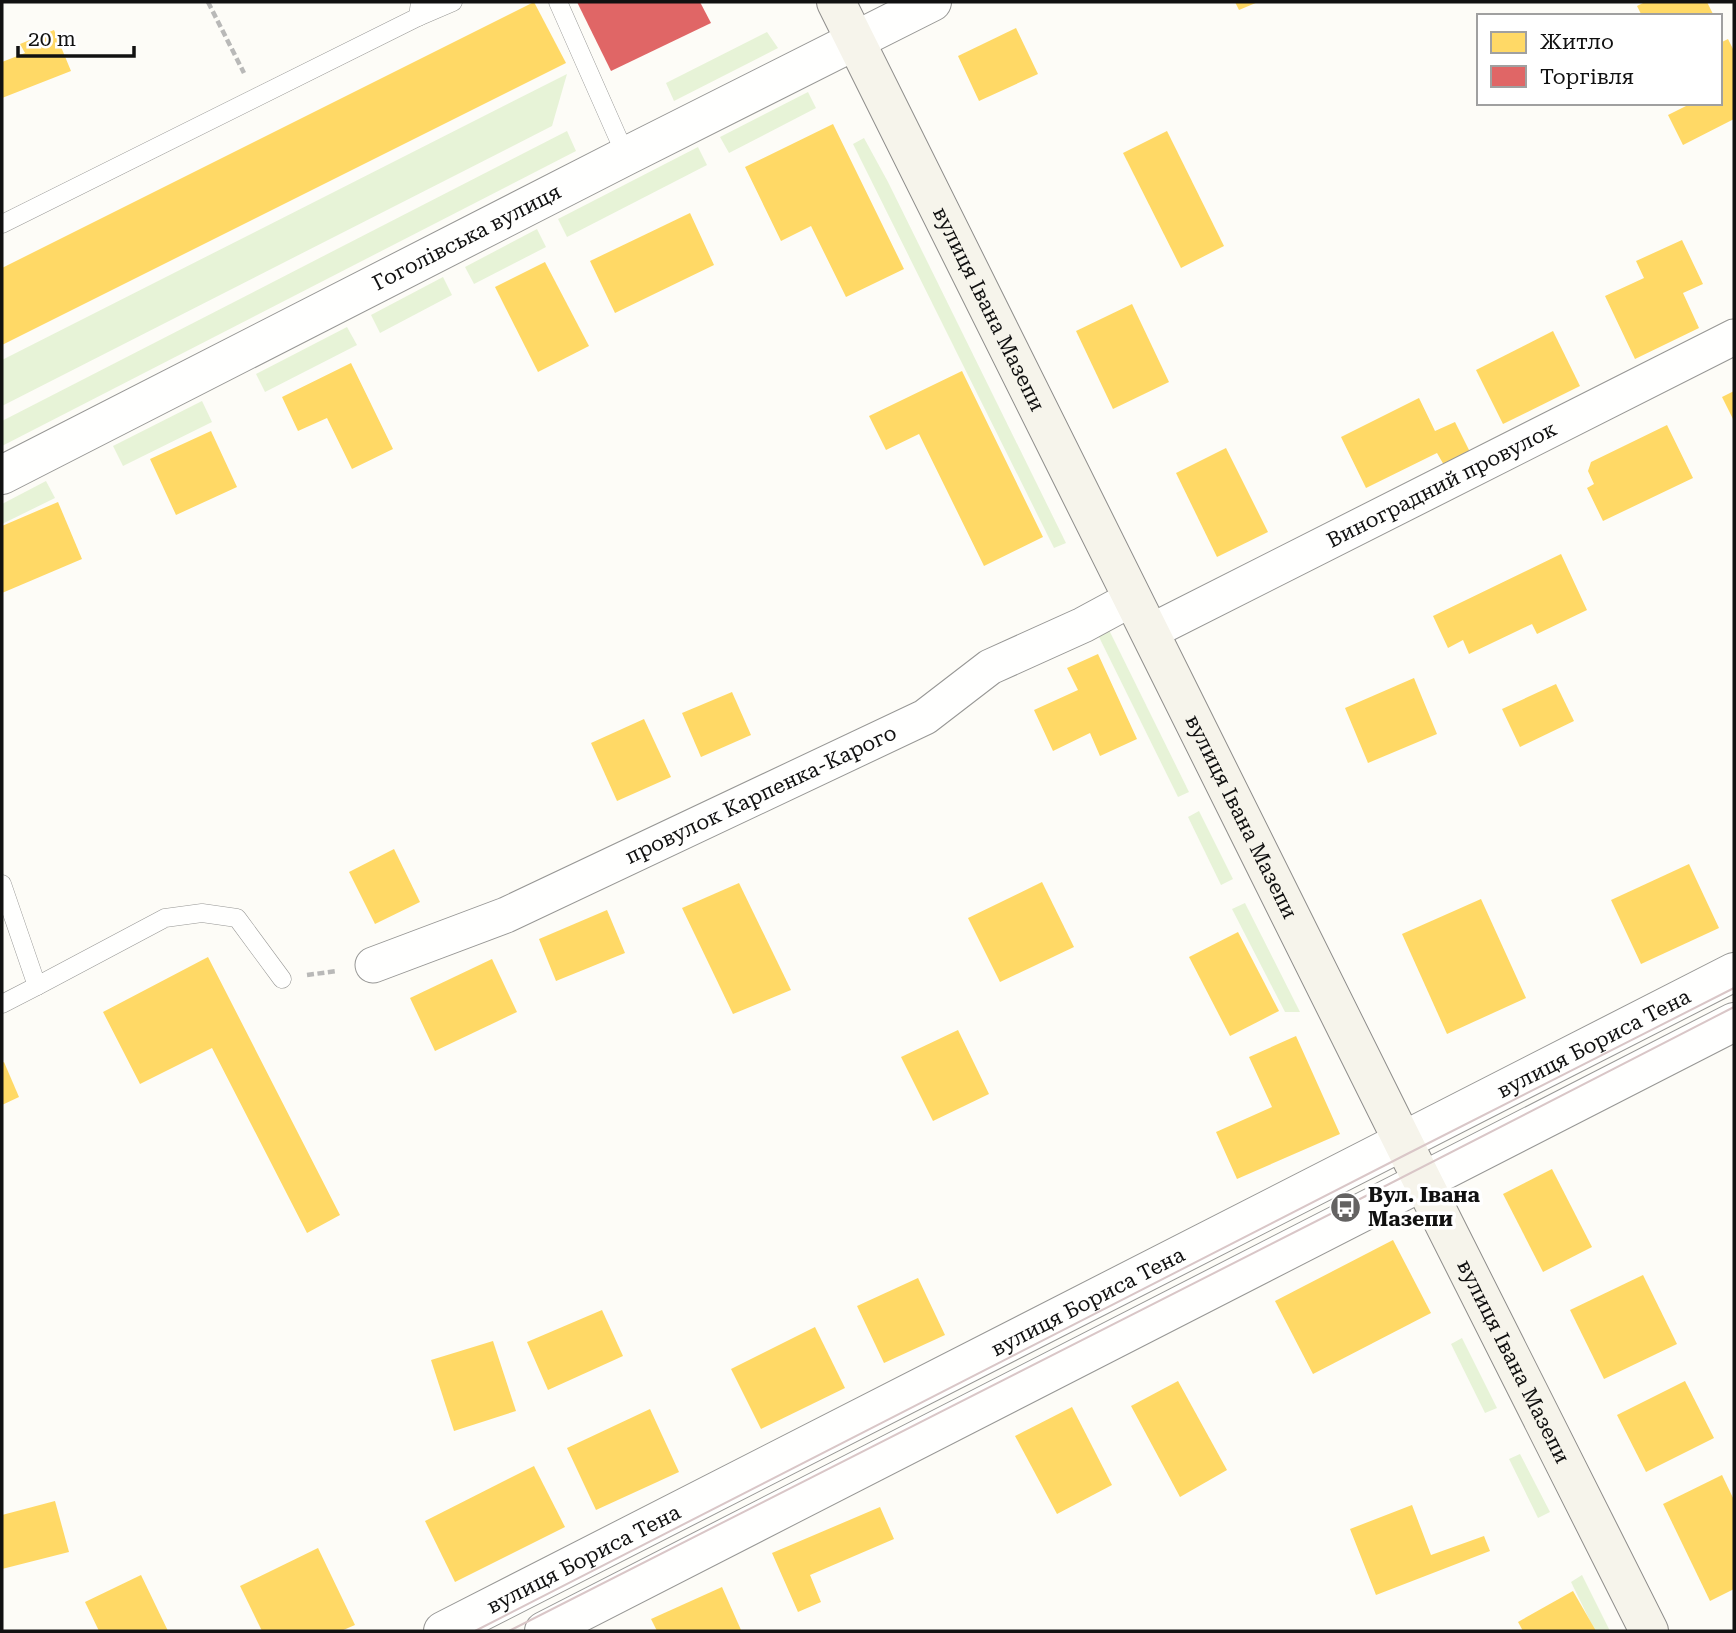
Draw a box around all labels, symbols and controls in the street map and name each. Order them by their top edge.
scale bar [18,14,133,58]
legend [1477,14,1722,105]
text: 20 m [28,27,76,51]
text: Житло [1540,30,1614,54]
text: Торгівля [1540,65,1634,89]
street label: Гоголівська вулиця [369,179,565,295]
street label: вулиця Івана Мазепи [928,203,1050,415]
street label: Виноградний провулок [1323,417,1561,553]
street label: вулиця Івана Мазепи [1181,711,1302,923]
street label: провулок Карпенка-Карого [621,720,900,869]
street label: вулиця Бориса Тена [1493,984,1695,1103]
place label: Вул. Івана Мазепи [1368,1183,1480,1231]
bus stop icon: Вул. Івана Мазепи [1328,1190,1362,1224]
street label: вулиця Бориса Тена [987,1242,1189,1361]
street label: вулиця Івана Мазепи [1452,1256,1575,1467]
street label: вулиця Бориса Тена [483,1500,685,1618]

